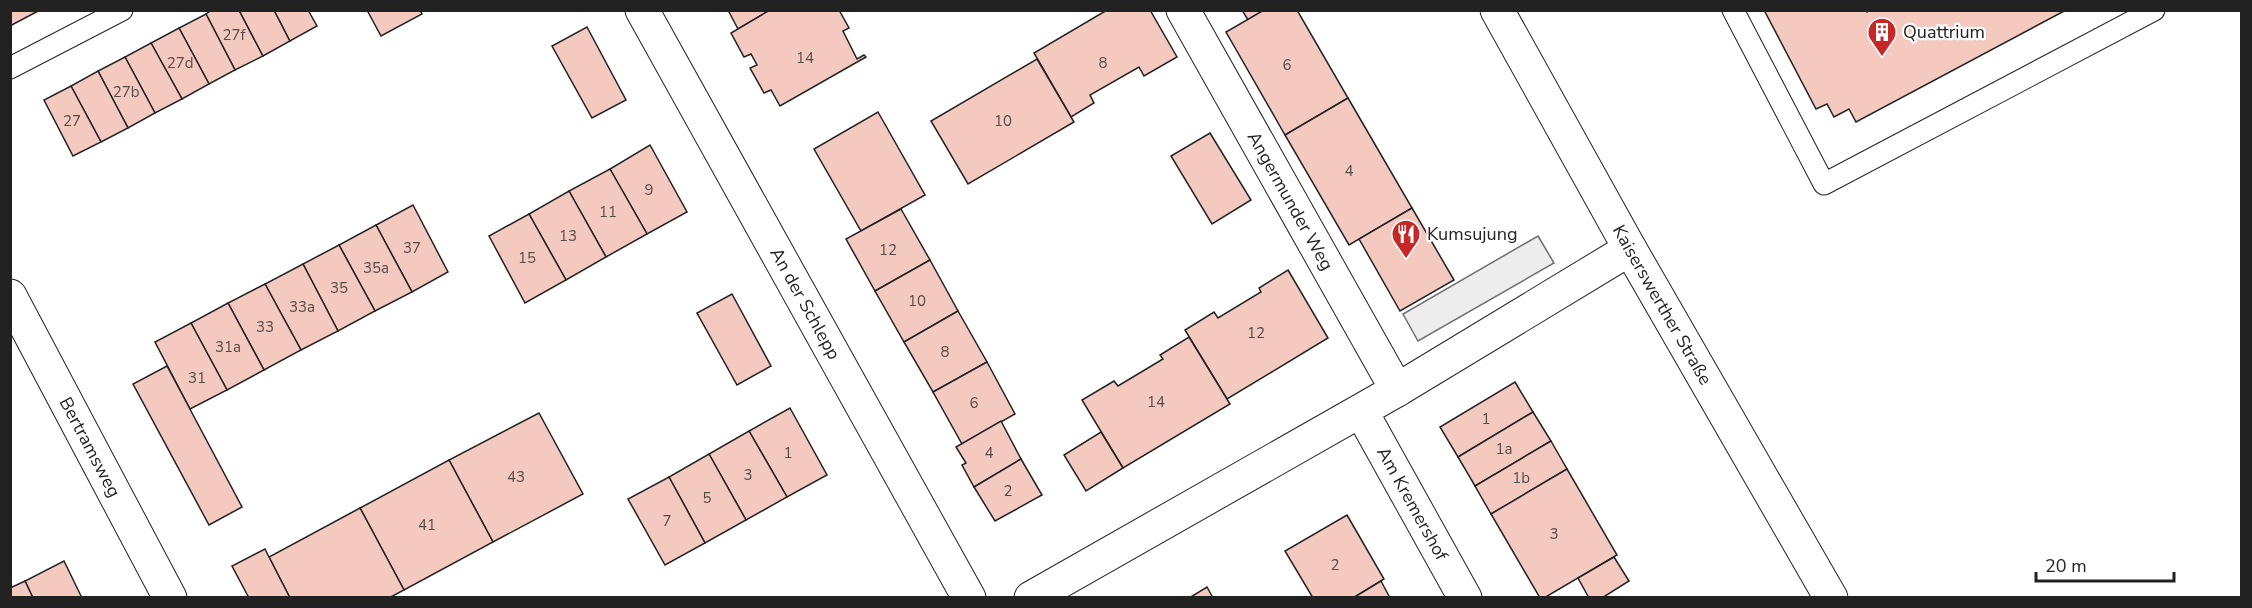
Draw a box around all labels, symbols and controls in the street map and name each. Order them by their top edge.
building icon: Quattrium [1866,16,1898,58]
place label: Quattrium [1903,20,1985,44]
house number: 27f [223,25,247,45]
house number: 14 [796,48,814,68]
house number: 27d [167,53,193,73]
house number: 8 [1098,53,1108,73]
house number: 6 [1282,55,1292,75]
house number: 27b [113,82,140,102]
house number: 27 [63,111,81,131]
house number: 10 [994,111,1012,131]
street label: Angermunder Weg [1242,127,1339,275]
house number: 4 [1344,161,1354,181]
house number: 9 [644,180,654,200]
house number: 11 [599,202,617,222]
restaurant icon: Kumsujung [1390,218,1422,260]
street label: Kaiserswerther Straße [1607,221,1718,389]
place label: Kumsujung [1427,222,1517,246]
house number: 13 [559,226,577,246]
house number: 37 [403,238,421,258]
house number: 12 [879,240,897,260]
street label: An der Schlepp [765,243,846,364]
house number: 15 [518,248,536,268]
house number: 35a [363,258,389,278]
house number: 35 [330,278,348,298]
house number: 10 [908,291,926,311]
house number: 33a [289,297,315,317]
house number: 33 [256,317,274,337]
house number: 12 [1247,323,1265,343]
house number: 31a [215,337,241,357]
house number: 8 [940,342,950,362]
house number: 31 [188,368,206,388]
house number: 14 [1147,392,1165,412]
street label: Bertramsweg [54,393,126,501]
house number: 6 [969,393,979,413]
house number: 1 [1481,409,1491,429]
house number: 1a [1496,439,1512,459]
house number: 1 [783,443,793,463]
house number: 4 [984,443,994,463]
street label: Am Kremershof [1371,443,1454,566]
house number: 3 [743,465,753,485]
house number: 43 [507,467,525,487]
house number: 1b [1512,468,1530,488]
house number: 2 [1003,481,1013,501]
house number: 5 [702,488,712,508]
house number: 7 [662,511,672,531]
house number: 41 [418,515,436,535]
house number: 3 [1549,524,1559,544]
scale bar [2036,545,2174,583]
text: 20 m [2045,554,2087,578]
house number: 2 [1330,555,1340,575]

